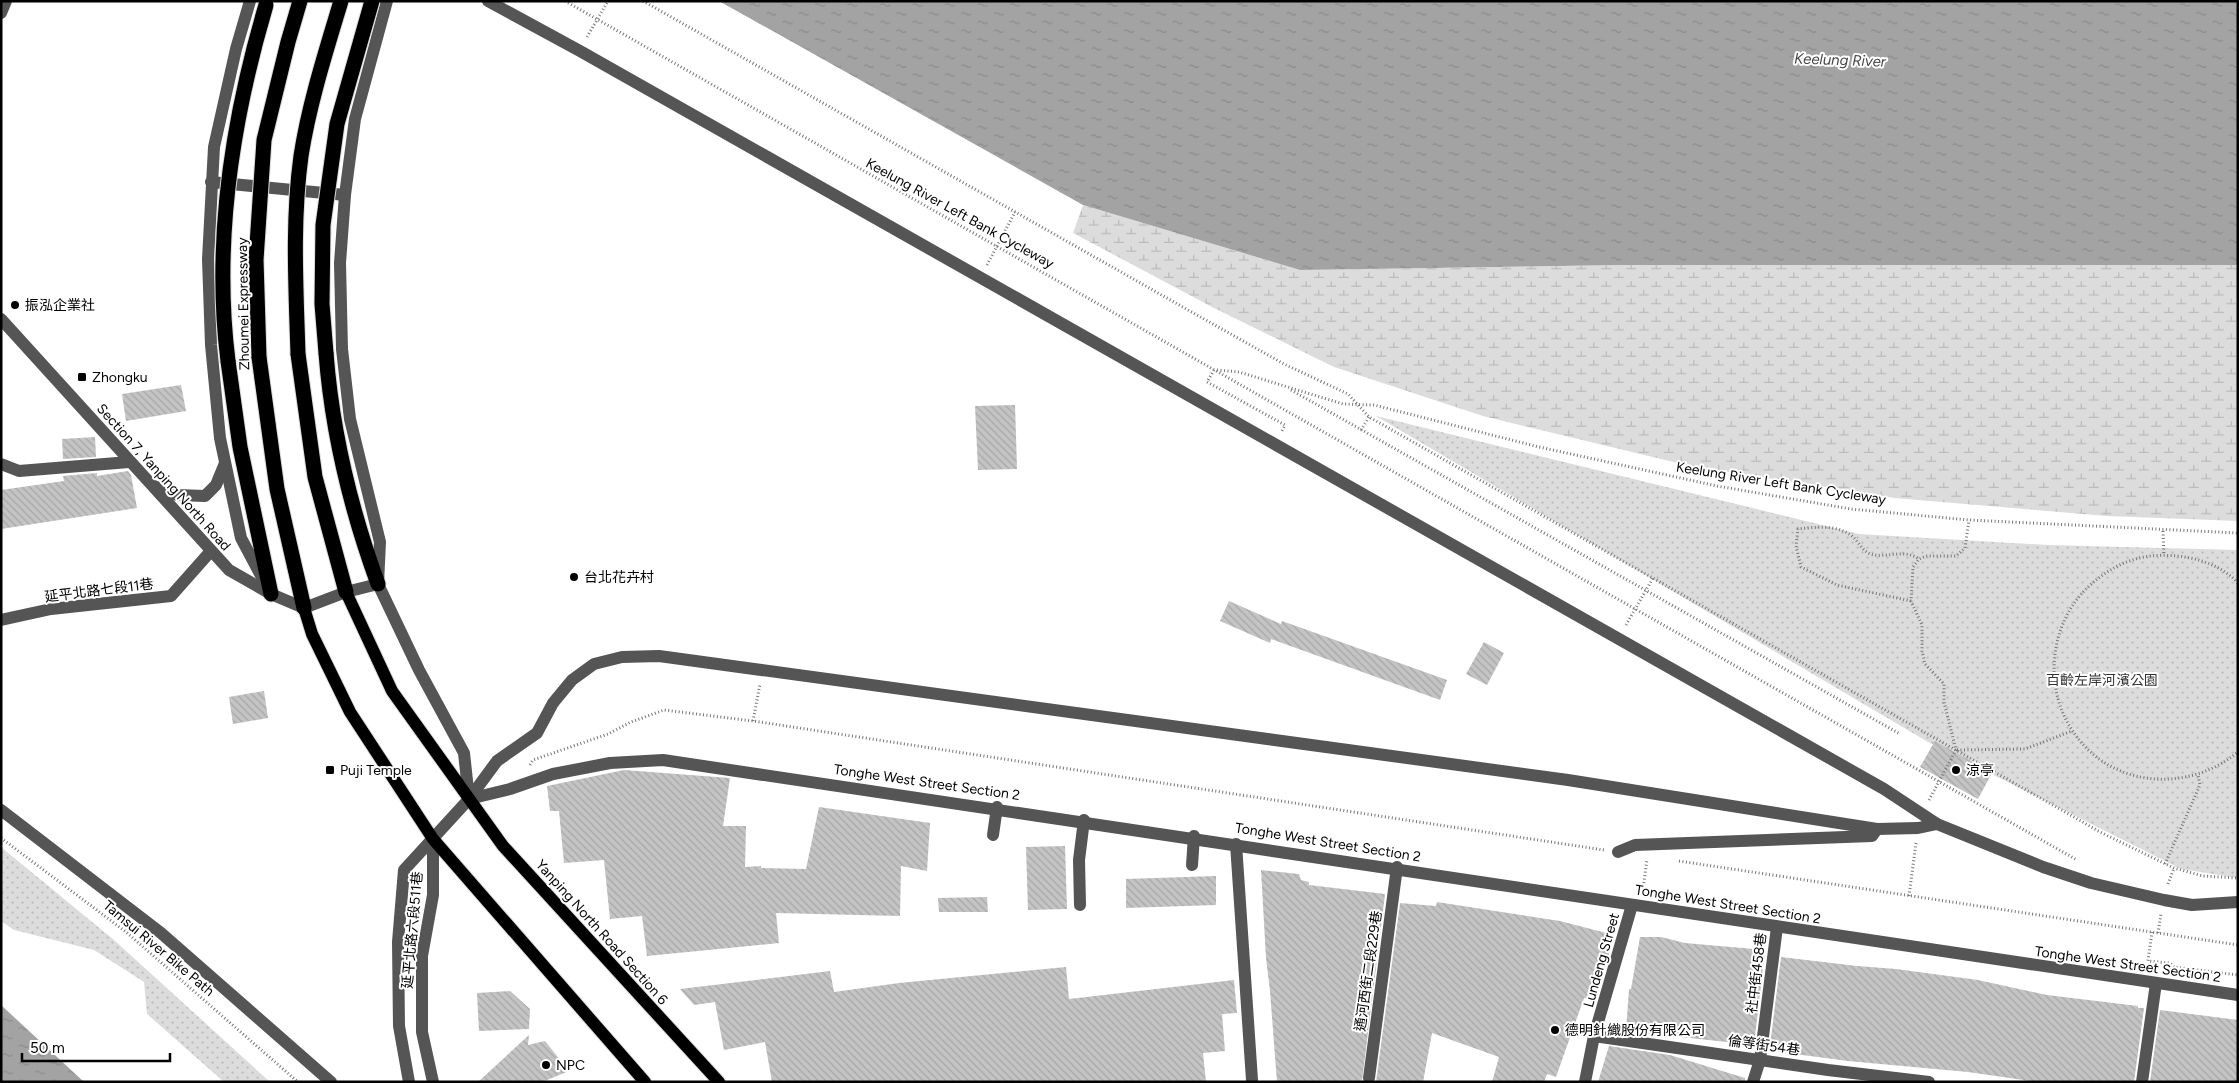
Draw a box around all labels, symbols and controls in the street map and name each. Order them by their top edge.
water label: Keelung River [1794,49,1887,71]
street label: Keelung River Left Bank Cycleway [863,155,1057,273]
street label: Zhoumei Expressway [234,237,253,371]
place label: 振泓企業社 [25,297,95,314]
marker: 振泓企業社 [9,299,21,311]
place label: Zhongku [92,369,148,386]
marker: Zhongku [76,371,88,383]
street label: Section 7, Yanping North Road [93,400,234,554]
street label: Keelung River Left Bank Cycleway [1675,458,1888,509]
place label: 台北花卉村 [584,569,654,586]
marker: 台北花卉村 [568,571,580,583]
street label: 延平北路七段11巷 [44,575,154,606]
park label: 百齡左岸河濱公園 [2046,672,2158,689]
street label: Tonghe West Street Section 2 [833,761,1021,804]
place label: Puji Temple [340,762,412,779]
place label: 涼亭 [1966,762,1994,779]
marker: Puji Temple [324,764,336,776]
marker: 涼亭 [1950,764,1962,776]
street label: Tonghe West Street Section 2 [1234,819,1422,866]
street label: Yanping North Road Section 6 [532,856,671,1008]
street label: 延平北路六段511巷 [399,871,426,989]
street label: Tonghe West Street Section 2 [1634,881,1822,928]
street label: Tamsui River Bike Path [100,897,218,1000]
street label: 通河西街二段229巷 [1352,910,1385,1032]
street label: Lundeng Street [1580,911,1623,1009]
street label: 社中街458巷 [1743,932,1770,1014]
street label: Tonghe West Street Section 2 [2034,943,2222,986]
place label: 德明針織股份有限公司 [1565,1022,1705,1039]
marker: 德明針織股份有限公司 [1549,1024,1561,1036]
scale bar [22,1030,170,1062]
street label: 倫等街54巷 [1727,1032,1801,1059]
text: 50 m [30,1039,65,1057]
place label: NPC [556,1057,585,1074]
marker: NPC [540,1059,552,1071]

